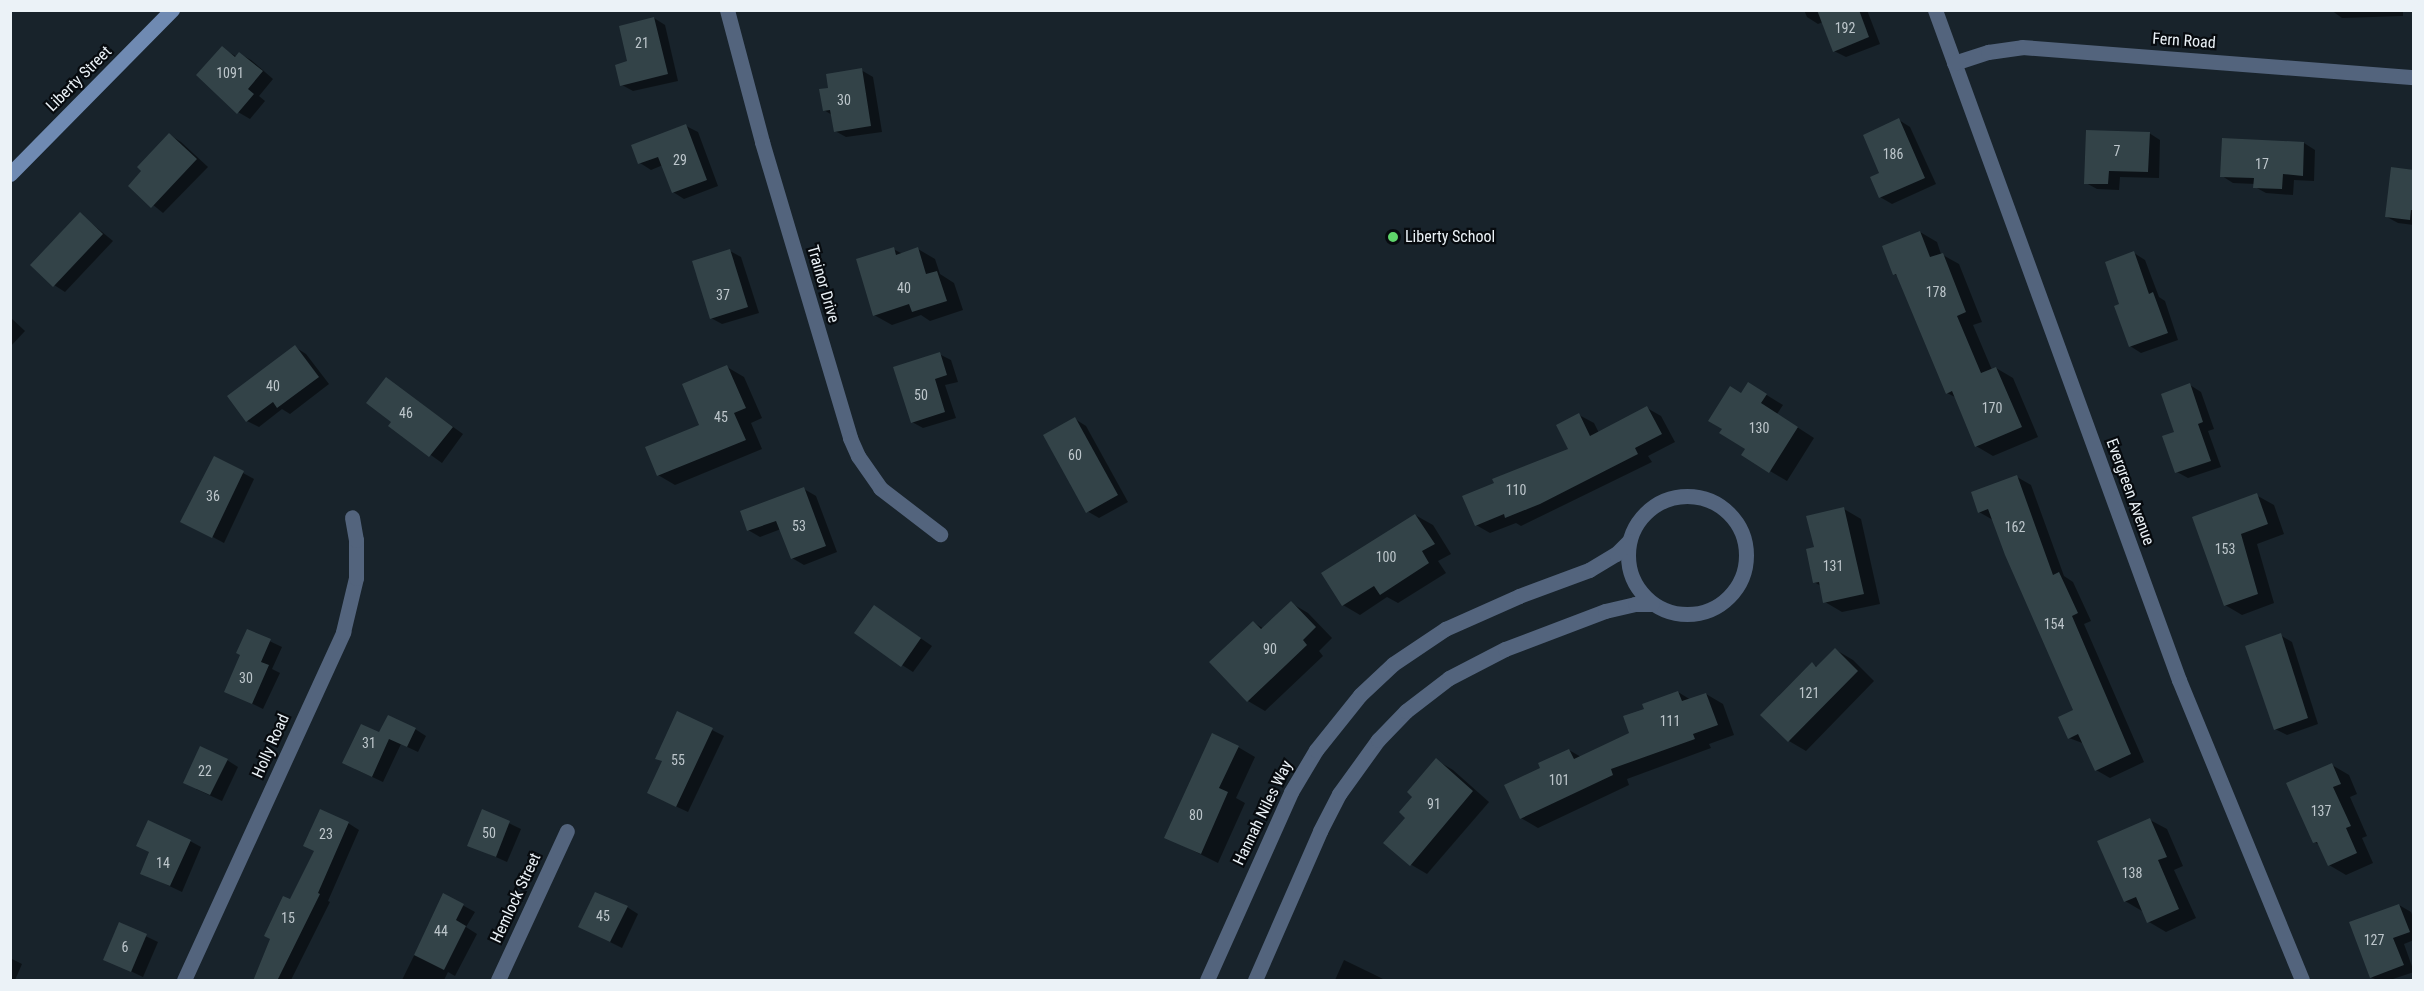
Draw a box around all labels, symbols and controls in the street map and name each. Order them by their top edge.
house number: 192 [1835,20,1855,36]
street label: Fern Road [2152,29,2216,53]
house number: 21 [635,35,649,51]
street label: Liberty Street [42,42,116,116]
house number: 1091 [216,65,244,81]
house number: 30 [837,92,851,108]
house number: 7 [2114,143,2120,159]
house number: 186 [1883,146,1903,162]
house number: 29 [673,152,687,168]
house number: 17 [2255,156,2269,172]
place label: Liberty School [1405,227,1495,247]
marker: Liberty School [1386,230,1400,244]
street label: Trainor Drive [803,243,843,325]
house number: 40 [897,280,911,296]
house number: 178 [1926,284,1946,300]
house number: 37 [716,287,730,303]
house number: 40 [266,378,280,394]
house number: 50 [914,387,928,403]
house number: 170 [1982,400,2002,416]
house number: 46 [399,405,413,421]
house number: 45 [714,409,728,425]
house number: 130 [1749,420,1769,436]
street label: Evergreen Avenue [2102,436,2158,548]
house number: 60 [1068,447,1082,463]
house number: 110 [1506,482,1526,498]
house number: 36 [206,488,220,504]
house number: 53 [792,518,806,534]
house number: 162 [2005,519,2025,535]
house number: 153 [2215,541,2235,557]
house number: 100 [1376,549,1396,565]
house number: 131 [1823,558,1843,574]
house number: 154 [2044,616,2064,632]
house number: 90 [1263,641,1277,657]
house number: 30 [239,670,253,686]
house number: 121 [1799,685,1819,701]
street label: Holly Road [248,711,294,781]
house number: 111 [1660,713,1680,729]
house number: 31 [362,735,376,751]
house number: 55 [671,752,685,768]
street label: Hannah Niles Way [1229,758,1297,868]
house number: 22 [198,763,212,779]
house number: 101 [1549,772,1569,788]
house number: 91 [1427,796,1441,812]
house number: 137 [2311,803,2331,819]
house number: 80 [1189,807,1203,823]
house number: 50 [482,825,496,841]
house number: 23 [319,826,333,842]
street label: Hemlock Street [487,850,545,946]
house number: 14 [156,855,170,871]
house number: 138 [2122,865,2142,881]
house number: 45 [596,908,610,924]
house number: 15 [281,910,295,926]
house number: 44 [434,923,448,939]
house number: 127 [2364,932,2384,948]
house number: 6 [122,939,128,955]

